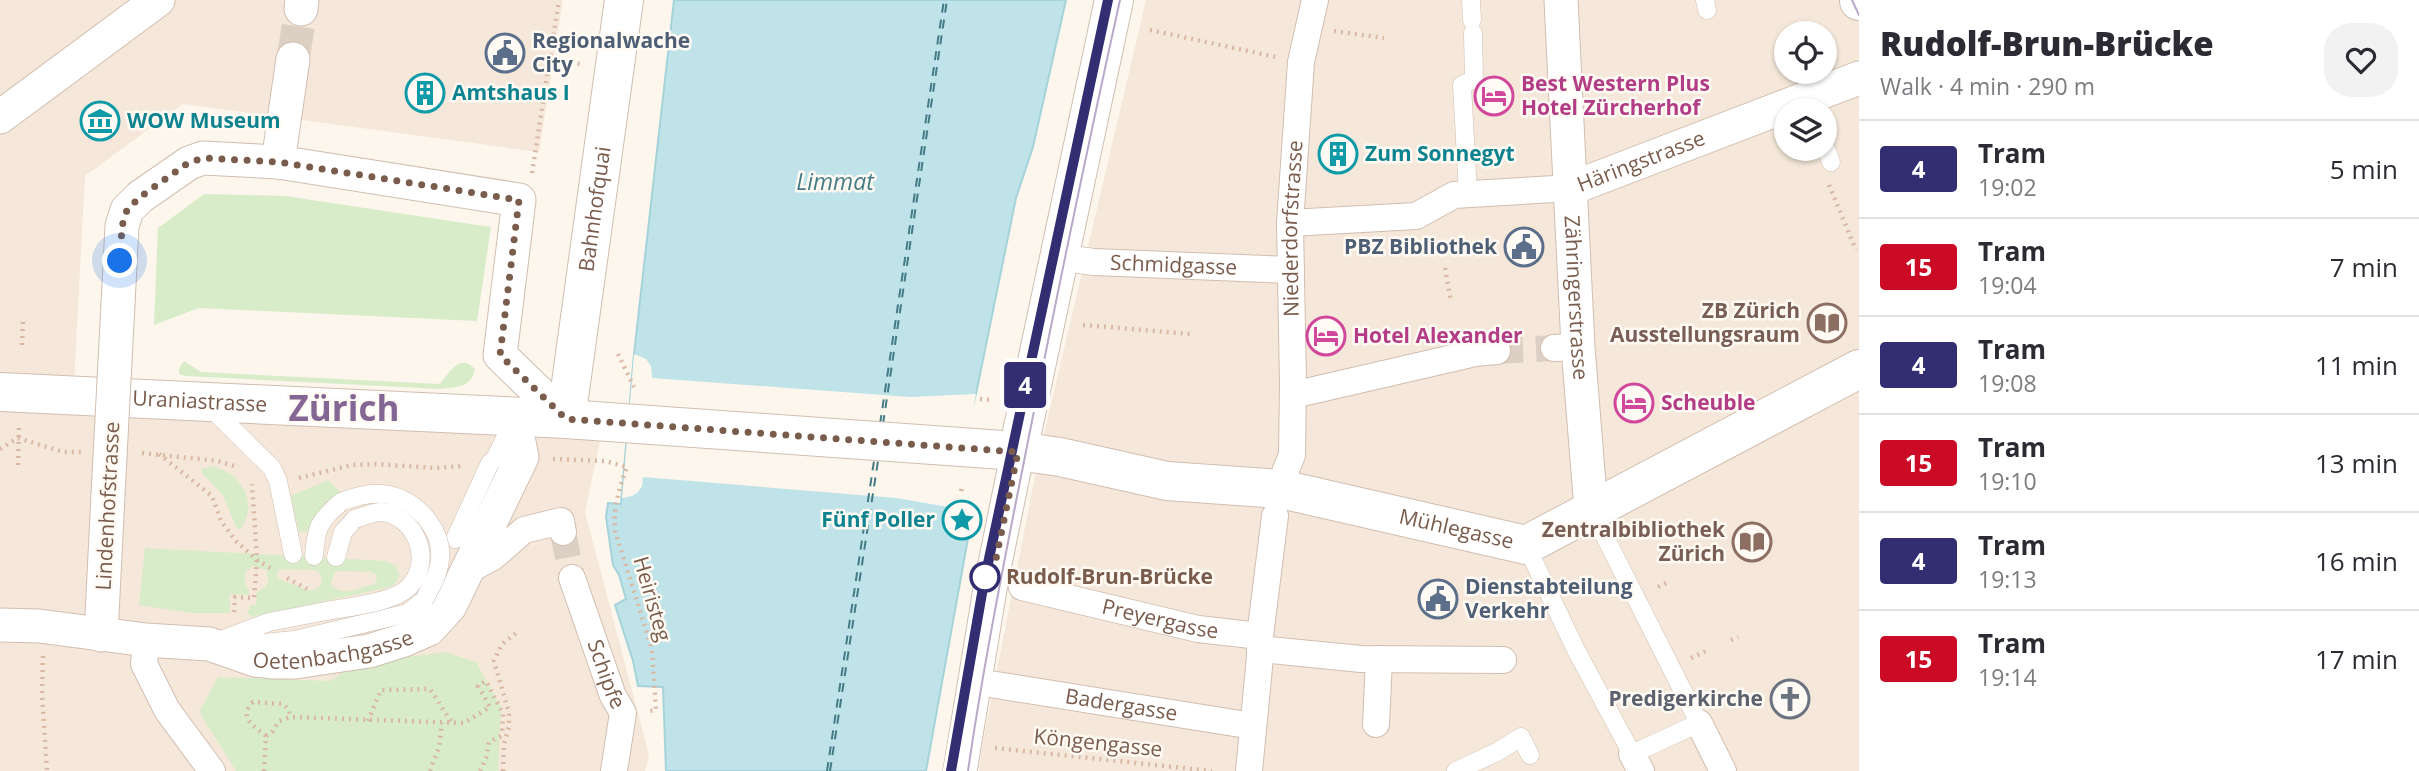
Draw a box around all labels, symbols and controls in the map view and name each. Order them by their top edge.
map controls [1774,21,1837,161]
button: locate [1774,21,1837,84]
text: Rudolf-Brun-Brücke [1880,21,2214,66]
button: heart [2324,23,2398,97]
place label: Regionalwache City [532,26,690,78]
public building icon: Regionalwache City [484,32,526,74]
place label: Best Western Plus Hotel Zürcherhof [1521,69,1710,121]
text: Walk · 4 min · 290 m [1880,70,2095,102]
building icon: Amtshaus I [404,72,446,114]
hotel icon: Best Western Plus Hotel Zürcherhof [1473,75,1515,117]
place label: Amtshaus I [452,78,570,106]
button: layers [1774,98,1837,161]
museum icon: WOW Museum [79,100,121,142]
place label: WOW Museum [127,106,281,134]
street label: Häringstrasse [1573,123,1709,198]
building icon: Zum Sonnegyt [1317,133,1359,175]
text: Tram [1978,135,2046,171]
street label: Niederdorfstrasse [1275,139,1309,317]
place label: Zum Sonnegyt [1365,139,1515,167]
street label: Bahnhofquai [572,144,617,273]
text: 5 min [2330,151,2398,187]
text: 4 [1912,152,1925,185]
water label: Limmat [796,165,875,197]
text: 19:02 [1978,171,2037,203]
street label: Zähringerstrasse [1559,215,1596,381]
public building icon: PBZ Bibliothek [1503,226,1545,268]
place label: PBZ Bibliothek [1344,232,1498,260]
text: Tram [1978,233,2046,269]
your location [102,243,137,278]
street label: Schmidgasse [1110,248,1238,281]
text: 7 min [2330,249,2398,285]
text: 15 [1905,250,1932,283]
text: 19:04 [1978,269,2037,301]
place label: ZB Zürich Ausstellungsraum [1610,296,1800,348]
library icon: ZB Zürich Ausstellungsraum [1806,302,1848,344]
hotel icon: Hotel Alexander [1305,315,1347,357]
place label: Hotel Alexander [1353,321,1523,349]
text: Tram [1978,331,2046,367]
text: 11 min [2315,347,2398,383]
text: 4 [1912,348,1925,381]
line badge: 4 [1002,362,1048,408]
text: 19:08 [1978,367,2037,399]
text: 4 [1018,368,1032,401]
hotel icon: Scheuble [1613,382,1655,424]
street label: Uraniastrasse [132,383,268,418]
district label: Zürich [289,384,399,431]
place label: Scheuble [1661,388,1755,416]
street label: Lindenhofstrasse [89,421,125,591]
text: Tram [1978,429,2046,465]
text: 13 min [2315,445,2398,481]
text: 15 [1905,446,1932,479]
text: 19:10 [1978,465,2037,497]
place icon: Fünf Poller [941,499,983,541]
street label: Mühlegasse [1397,501,1517,555]
place label: Fünf Poller [821,505,935,533]
place label: Zentralbibliothek Zürich [1542,515,1726,567]
library icon: Zentralbibliothek Zürich [1731,521,1773,563]
text: Tram [1978,527,2046,563]
text: 16 min [2315,543,2398,579]
text: 4 [1912,544,1925,577]
street label: Heiristeg [627,553,678,644]
marker: Rudolf-Brun-Brücke [970,562,1000,592]
place label: Rudolf-Brun-Brücke [1006,562,1213,590]
text: 19:13 [1978,563,2037,595]
place label: Dienstabteilung Verkehr [1465,572,1633,624]
public building icon: Dienstabteilung Verkehr [1417,578,1459,620]
street label: Preyergasse [1099,592,1220,644]
street label: Oetenbachgasse [251,623,417,675]
text: Tram [1978,625,2046,661]
street label: Schipfe [581,636,632,714]
text: 17 min [2315,641,2398,677]
text: 15 [1905,642,1932,675]
text: 19:14 [1978,661,2037,693]
church icon: Predigerkirche [1769,678,1811,720]
street label: Badergasse [1063,681,1180,727]
place label: Predigerkirche [1608,684,1763,712]
street label: Köngengasse [1032,721,1164,763]

